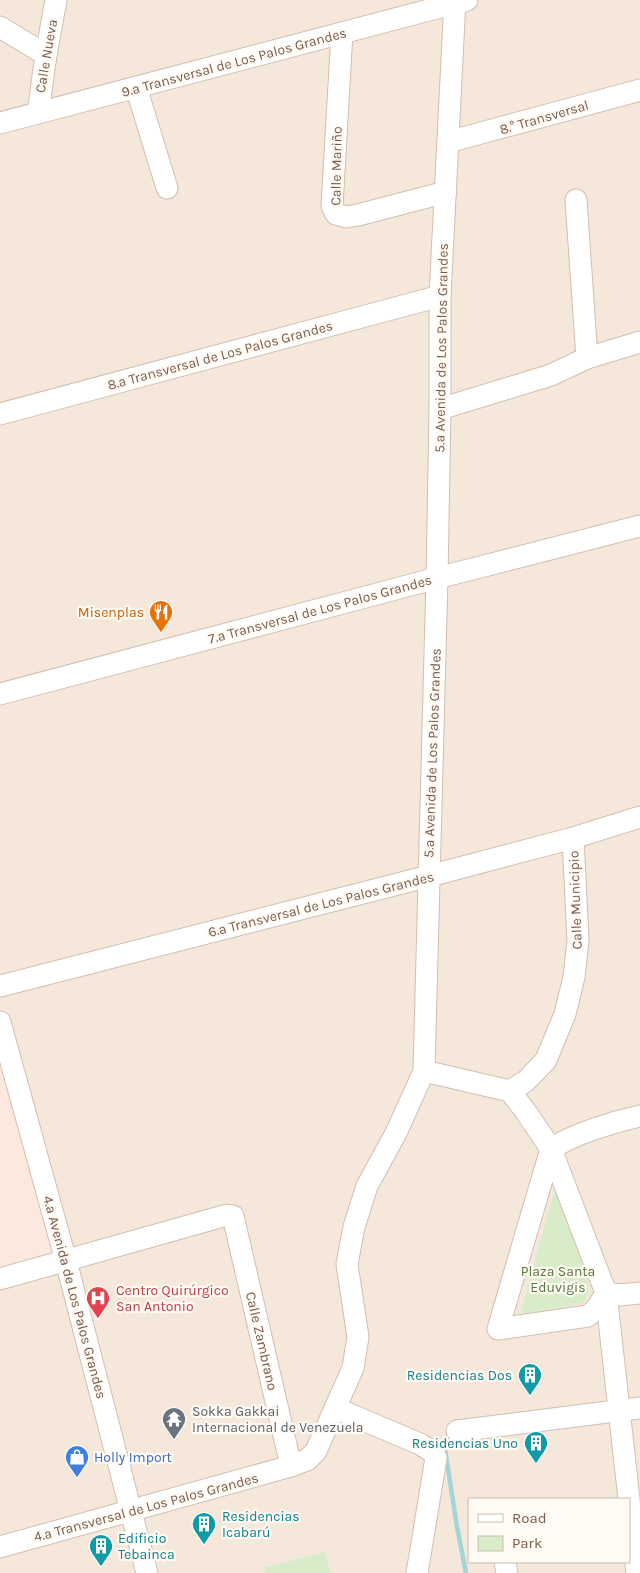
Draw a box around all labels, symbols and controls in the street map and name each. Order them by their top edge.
street label: Calle Nueva [32,18,61,94]
street label: 9.ª Transversal de Los Palos Grandes [120,24,349,101]
street label: 8.° Transversal [498,97,591,138]
street label: Calle Mariño [327,126,346,206]
street label: 5.ª Avenida de Los Palos Grandes [431,243,452,453]
street label: 8.ª Transversal de Los Palos Grandes [106,317,335,394]
street label: 7.ª Transversal de Los Palos Grandes [206,571,434,648]
restaurant icon: Misenplas [148,599,174,633]
place label: Misenplas [78,604,144,621]
street label: 5.ª Avenida de Los Palos Grandes [420,648,445,858]
street label: Calle Municipio [565,850,586,950]
street label: 6.ª Transversal de Los Palos Grandes [206,868,436,941]
street label: 4.ª Avenida de Los Palos Grandes [39,1194,110,1401]
park label: Plaza Santa Eduvigis [521,1263,595,1296]
place label: Centro Quirúrgico San Antonio [116,1282,229,1315]
hospital icon: Centro Quirúrgico San Antonio [85,1285,111,1319]
street label: Calle Zambrano [242,1290,281,1392]
building icon: Residencias Dos [517,1362,543,1396]
place label: Residencias Dos [407,1367,512,1384]
place label: Sokka Gakkai Internacional de Venezuela [192,1403,364,1436]
temple icon: Sokka Gakkai Internacional de Venezuela [161,1406,187,1440]
building icon: Residencias Uno [523,1430,549,1464]
place label: Residencias Uno [412,1435,518,1452]
shop icon: Holly Import [64,1444,90,1478]
place label: Holly Import [94,1449,172,1466]
street label: 4.ª Transversal de Los Palos Grandes [32,1469,260,1546]
legend [468,1498,630,1563]
place label: Residencias Icabarú [222,1508,300,1541]
text: Road [512,1509,547,1527]
building icon: Residencias Icabarú [191,1511,217,1545]
place label: Edificio Tebainca [118,1530,175,1563]
building icon: Edificio Tebainca [88,1533,114,1567]
text: Park [512,1534,542,1552]

